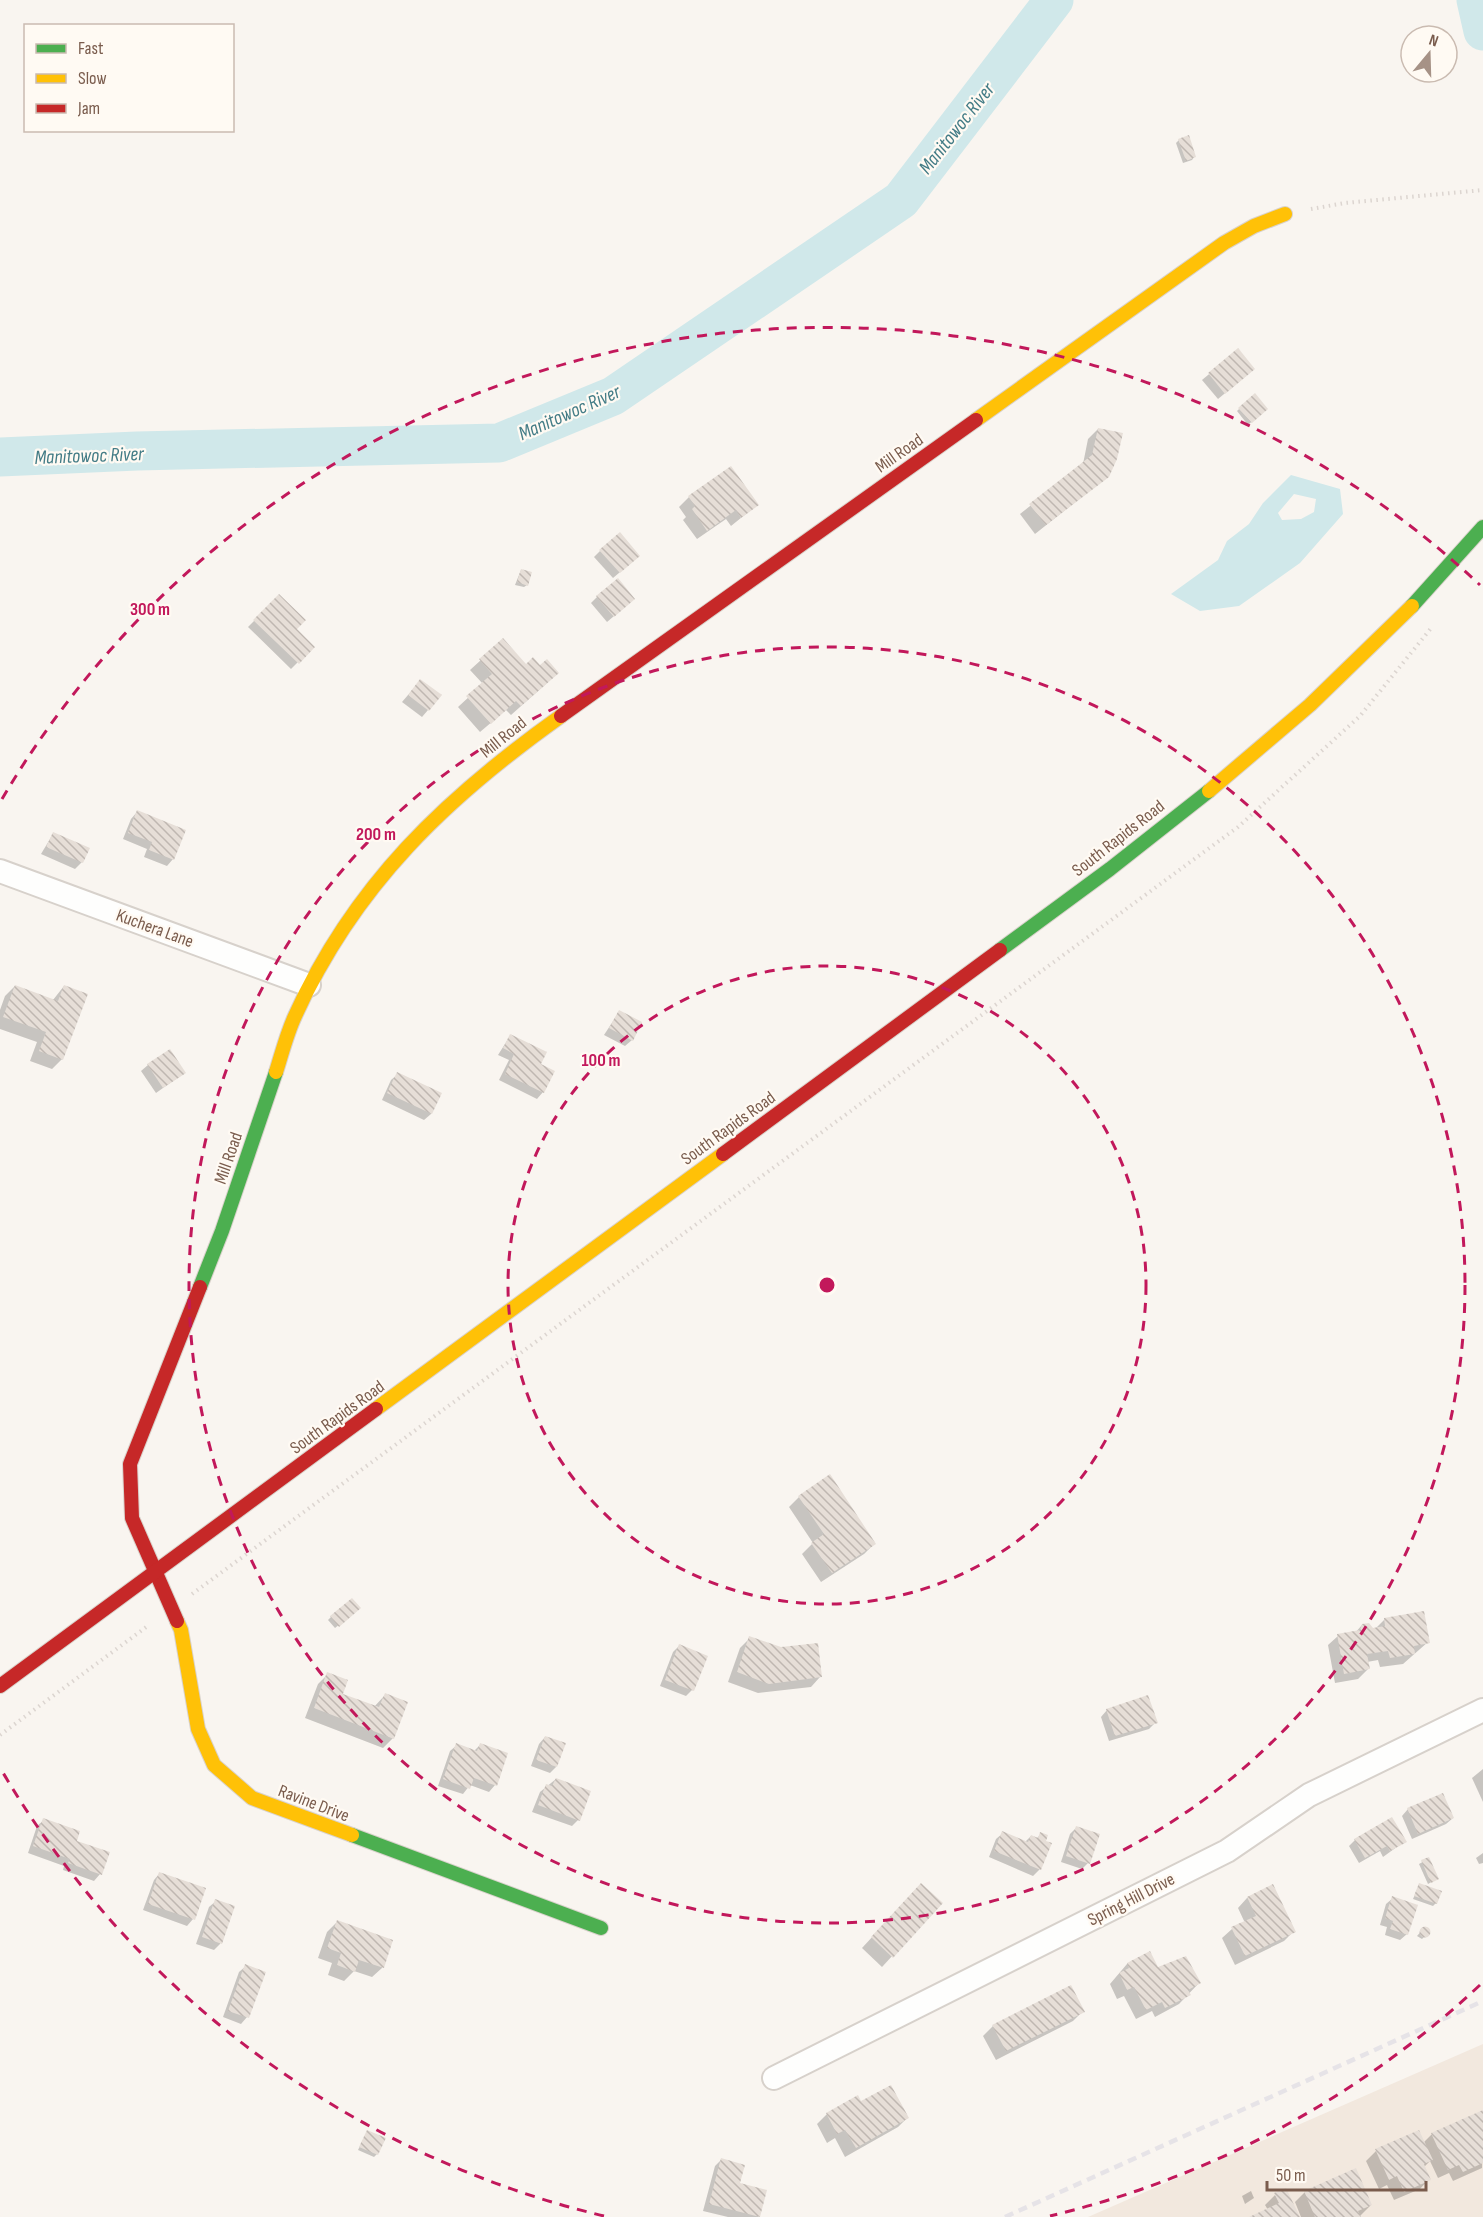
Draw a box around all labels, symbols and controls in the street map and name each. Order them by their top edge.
legend [24,24,234,132]
north arrow [1399,24,1459,84]
text: N [1426,31,1441,52]
text: Fast [78,38,104,59]
text: Slow [78,68,107,89]
water label: Manitowoc River [914,77,1001,179]
text: Jam [77,98,100,119]
water label: Manitowoc River [515,379,625,446]
street label: Mill Road [871,429,927,477]
water label: Manitowoc River [34,442,145,470]
text: 300 m [130,599,170,620]
street label: Mill Road [476,712,531,762]
street label: South Rapids Road [1068,796,1169,881]
text: 200 m [356,824,396,845]
street label: Kuchera Lane [113,905,196,952]
text: 100 m [582,1050,621,1071]
street label: South Rapids Road [677,1087,780,1170]
street label: Mill Road [210,1129,247,1187]
centre of rings [817,1275,837,1295]
street label: South Rapids Road [286,1376,389,1459]
street label: Ravine Drive [275,1780,352,1827]
street label: Spring Hill Drive [1084,1869,1178,1930]
scale bar [1267,2154,1426,2192]
text: 50 m [1276,2165,1306,2186]

